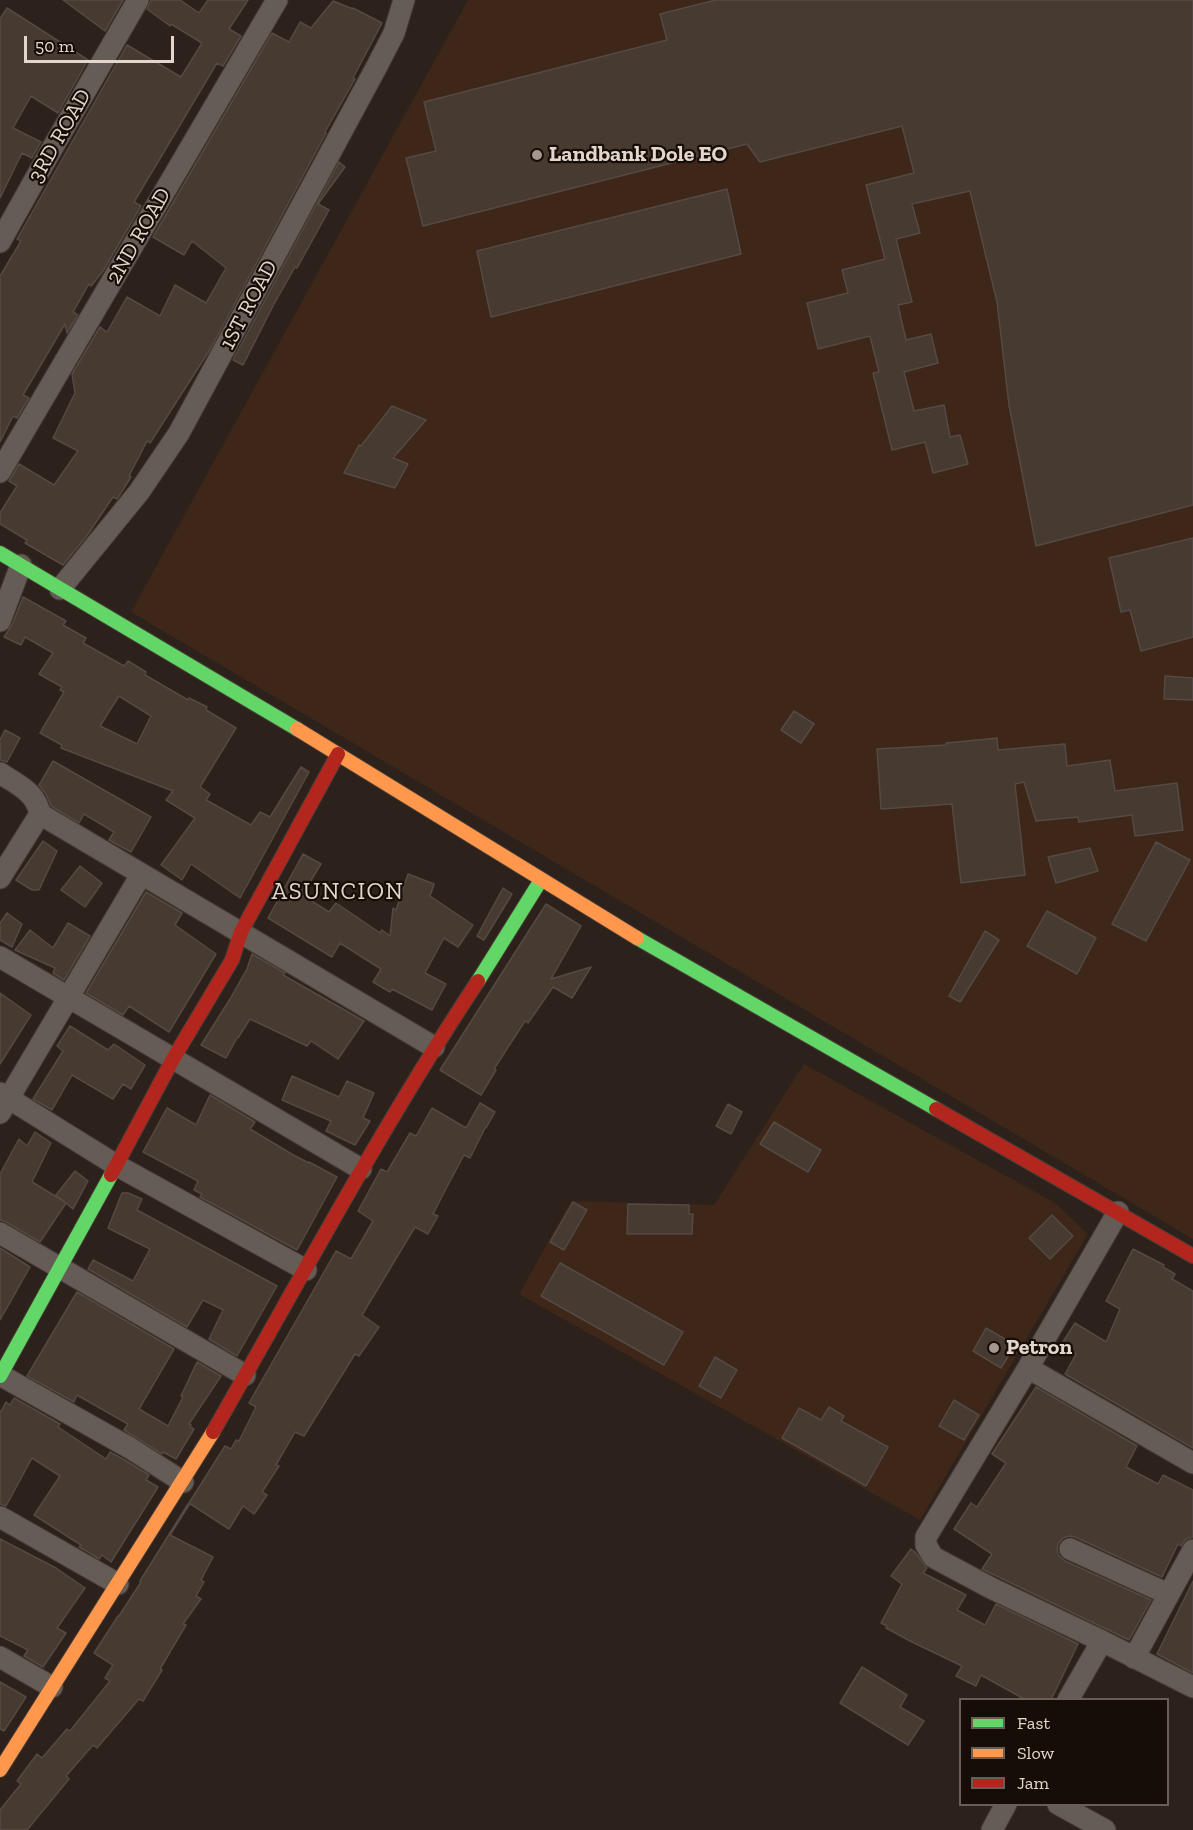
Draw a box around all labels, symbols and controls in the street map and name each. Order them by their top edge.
scale bar [27,24,177,62]
text: 50 m [35,35,74,57]
street label: 3RD ROAD [23,85,97,187]
place label: Landbank Dole EO [549,142,727,168]
marker: Landbank Dole EO [530,148,544,162]
street label: 2ND ROAD [101,183,177,289]
street label: 1ST ROAD [214,256,284,354]
district label: ASUNCION [272,878,404,906]
place label: Petron [1006,1335,1072,1361]
marker: Petron [987,1341,1001,1355]
legend [959,1698,1169,1806]
text: Fast [1017,1712,1050,1734]
text: Slow [1017,1742,1054,1764]
text: Jam [1017,1772,1049,1794]

